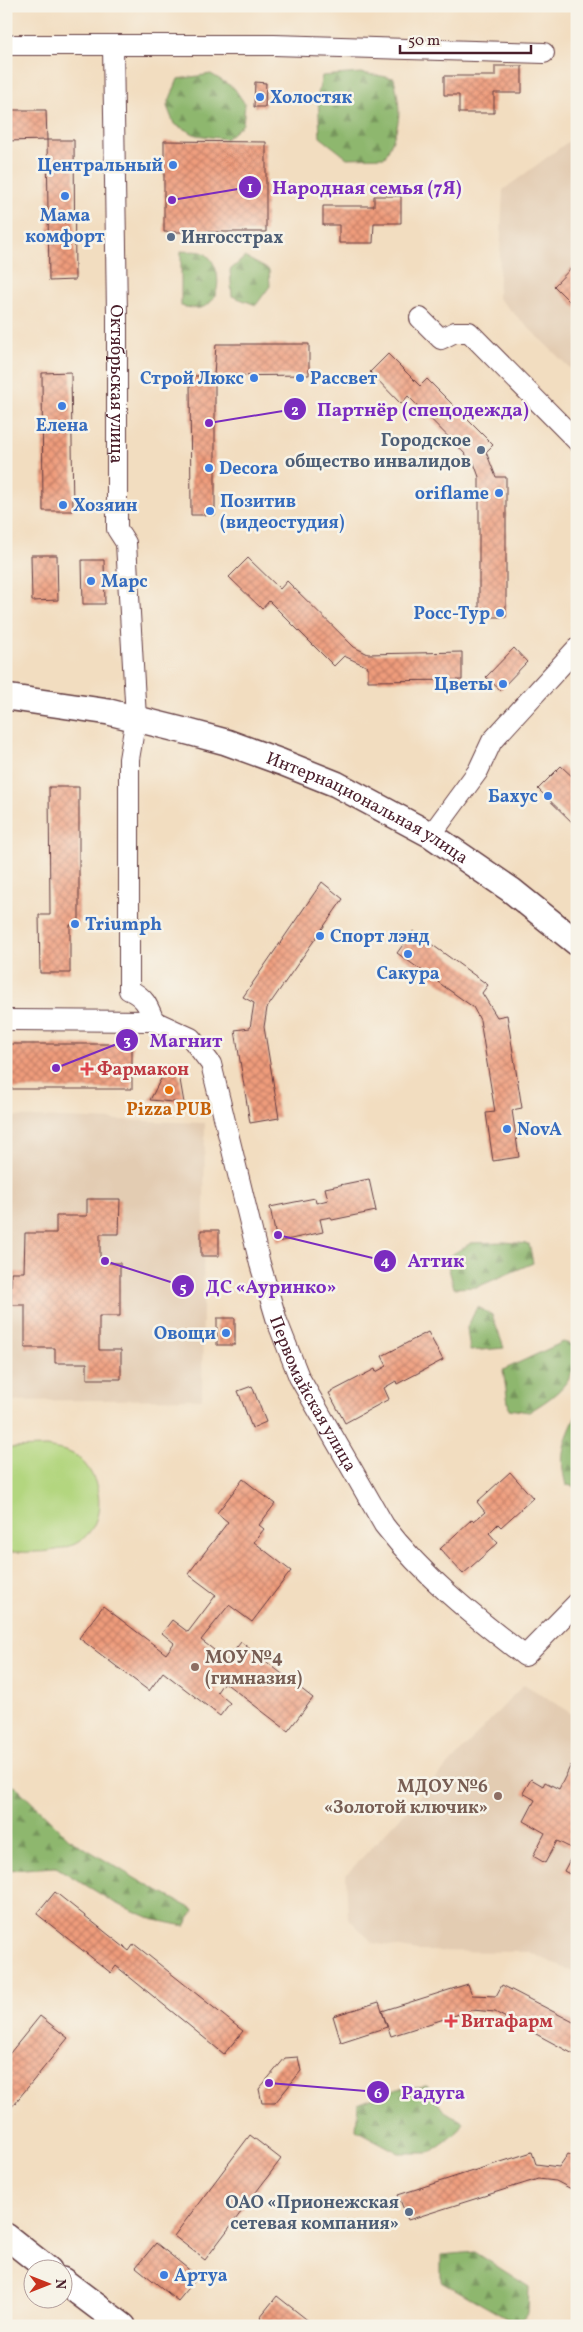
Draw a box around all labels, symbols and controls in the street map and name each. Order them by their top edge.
scale bar [400,22,532,54]
text: 50 m [408,31,440,52]
place label: Холостяк [270,86,353,111]
marker: Холостяк [254,91,266,103]
place label: Центральный [37,154,163,179]
marker: Центральный [167,159,179,171]
callout: Народная семья (7Я) [237,170,472,204]
text: Народная семья (7Я) [272,176,462,202]
text: 1 [247,178,253,199]
marker: Мама комфорт [59,190,71,202]
place label: Мама комфорт [25,204,105,250]
place label: Ингосстрах [181,226,283,251]
marker: Ингосстрах [165,231,177,243]
street label: Октябрьская улица [103,304,128,464]
place label: Строй Люкс [140,367,244,392]
place label: Рассвет [310,367,377,392]
marker: Строй Люкс [248,372,260,384]
marker: Рассвет [294,372,306,384]
callout: Партнёр (спецодежда) [282,392,539,426]
text: Партнёр (спецодежда) [317,398,529,424]
marker: Елена [56,400,68,412]
text: 2 [291,401,299,422]
place label: Елена [36,414,88,439]
place label: Городское общество инвалидов [285,429,471,475]
marker: Городское общество инвалидов [475,444,487,456]
place label: Decora [219,457,279,482]
marker: Decora [203,462,215,474]
place label: oriflame [415,482,489,507]
marker: oriflame [493,487,505,499]
place label: Позитив (видеостудия) [220,490,345,536]
place label: Хозяин [73,494,138,519]
marker: Хозяин [57,499,69,511]
marker: Позитив (видеостудия) [204,505,216,517]
place label: Марс [101,570,148,595]
marker: Марс [85,575,97,587]
place label: Росс-Тур [414,602,490,627]
marker: Росс-Тур [494,607,506,619]
place label: Цветы [434,673,493,698]
marker: Цветы [497,678,509,690]
street label: Интернациональная улица [262,747,473,871]
place label: Бахус [488,785,538,810]
marker: Бахус [542,790,554,802]
place label: Triumph [85,913,162,938]
marker: Triumph [69,918,81,930]
place label: Спорт лэнд [330,925,430,950]
marker: Спорт лэнд [314,930,326,942]
marker: Сакура [402,948,414,960]
place label: Сакура [376,962,440,987]
callout: Магнит [114,1023,232,1057]
text: Магнит [150,1029,223,1055]
text: 3 [123,1031,131,1052]
place label: Фармакон [97,1058,189,1083]
marker: Фармакон [81,1063,93,1075]
marker: Pizza PUB [163,1084,175,1096]
place label: Pizza PUB [126,1098,212,1123]
place label: NovA [517,1118,562,1143]
marker: NovA [501,1123,513,1135]
callout: Аттик [373,1244,474,1278]
text: Аттик [408,1249,465,1275]
text: 4 [380,1252,390,1273]
callout: ДС «Ауринко» [171,1269,347,1303]
text: ДС «Ауринко» [206,1275,336,1301]
text: 5 [179,1278,187,1299]
street label: Первомайская улица [262,1312,362,1477]
place label: Овощи [154,1322,216,1347]
marker: Овощи [220,1327,232,1339]
place label: МОУ №4 (гимназия) [205,1646,303,1692]
marker: МОУ №4 (гимназия) [189,1661,201,1673]
place label: МДОУ №6 «Золотой ключик» [324,1775,488,1821]
marker: МДОУ №6 «Золотой ключик» [492,1790,504,1802]
place label: Витафарм [461,2010,553,2035]
marker: Витафарм [445,2015,457,2027]
callout: Радуга [366,2075,475,2109]
text: Радуга [401,2081,465,2107]
text: 6 [374,2084,382,2105]
place label: ОАО «Прионежская сетевая компания» [225,2191,399,2237]
marker: ОАО «Прионежская сетевая компания» [403,2206,415,2218]
north arrow [22,2260,72,2310]
place label: Артуа [174,2264,228,2289]
marker: Артуа [158,2269,170,2281]
text: N [50,2279,69,2289]

